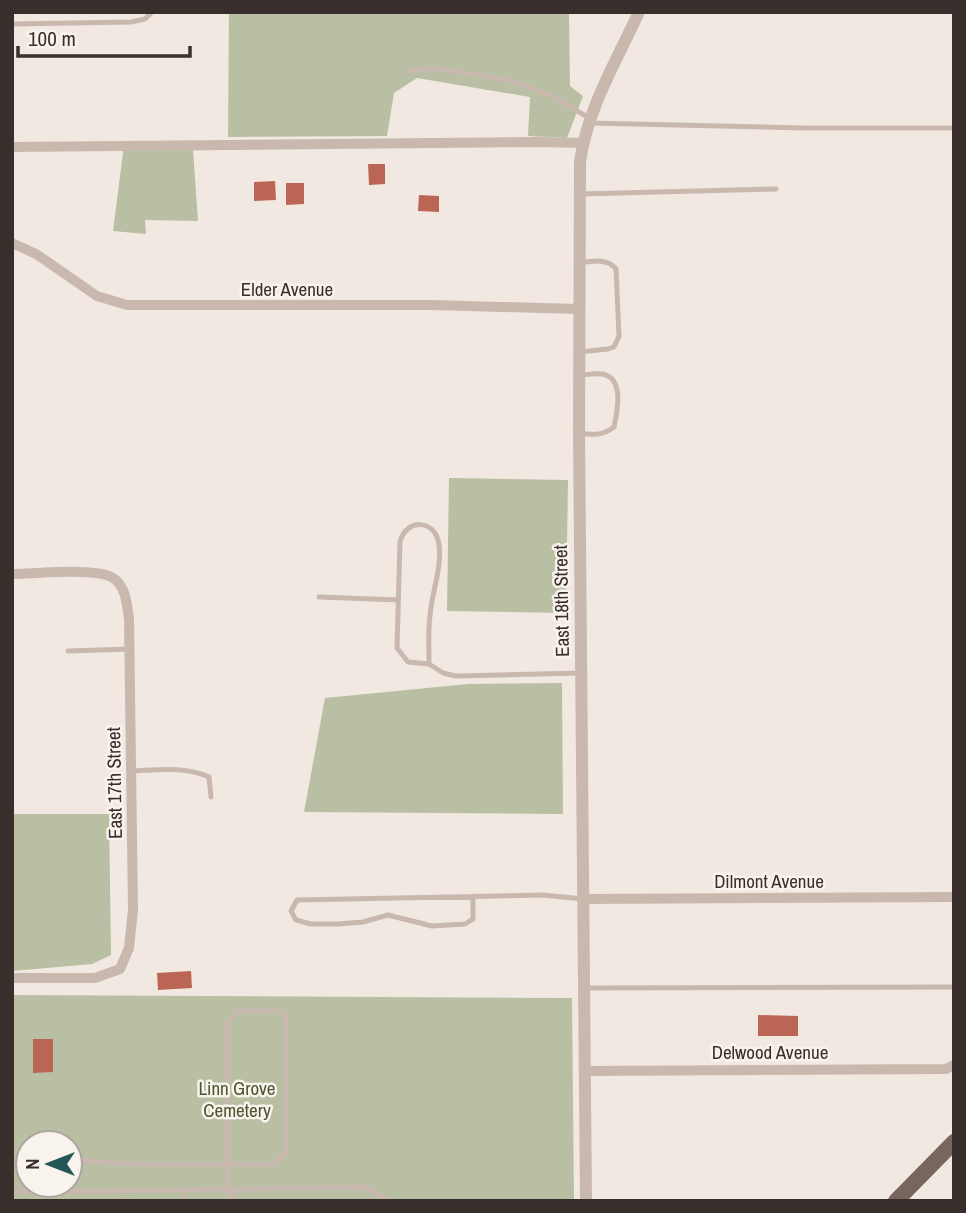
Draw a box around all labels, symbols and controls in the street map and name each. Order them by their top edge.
scale bar [18,14,189,58]
text: 100 m [28,24,76,53]
street label: Elder Avenue [241,276,333,302]
street label: East 18th Street [547,544,575,657]
street label: East 17th Street [100,726,128,839]
street label: Dilmont Avenue [714,868,824,894]
street label: Delwood Avenue [712,1039,828,1065]
park label: Linn Grove Cemetery [198,1075,276,1123]
north arrow [14,1129,84,1199]
text: N [19,1158,45,1170]

